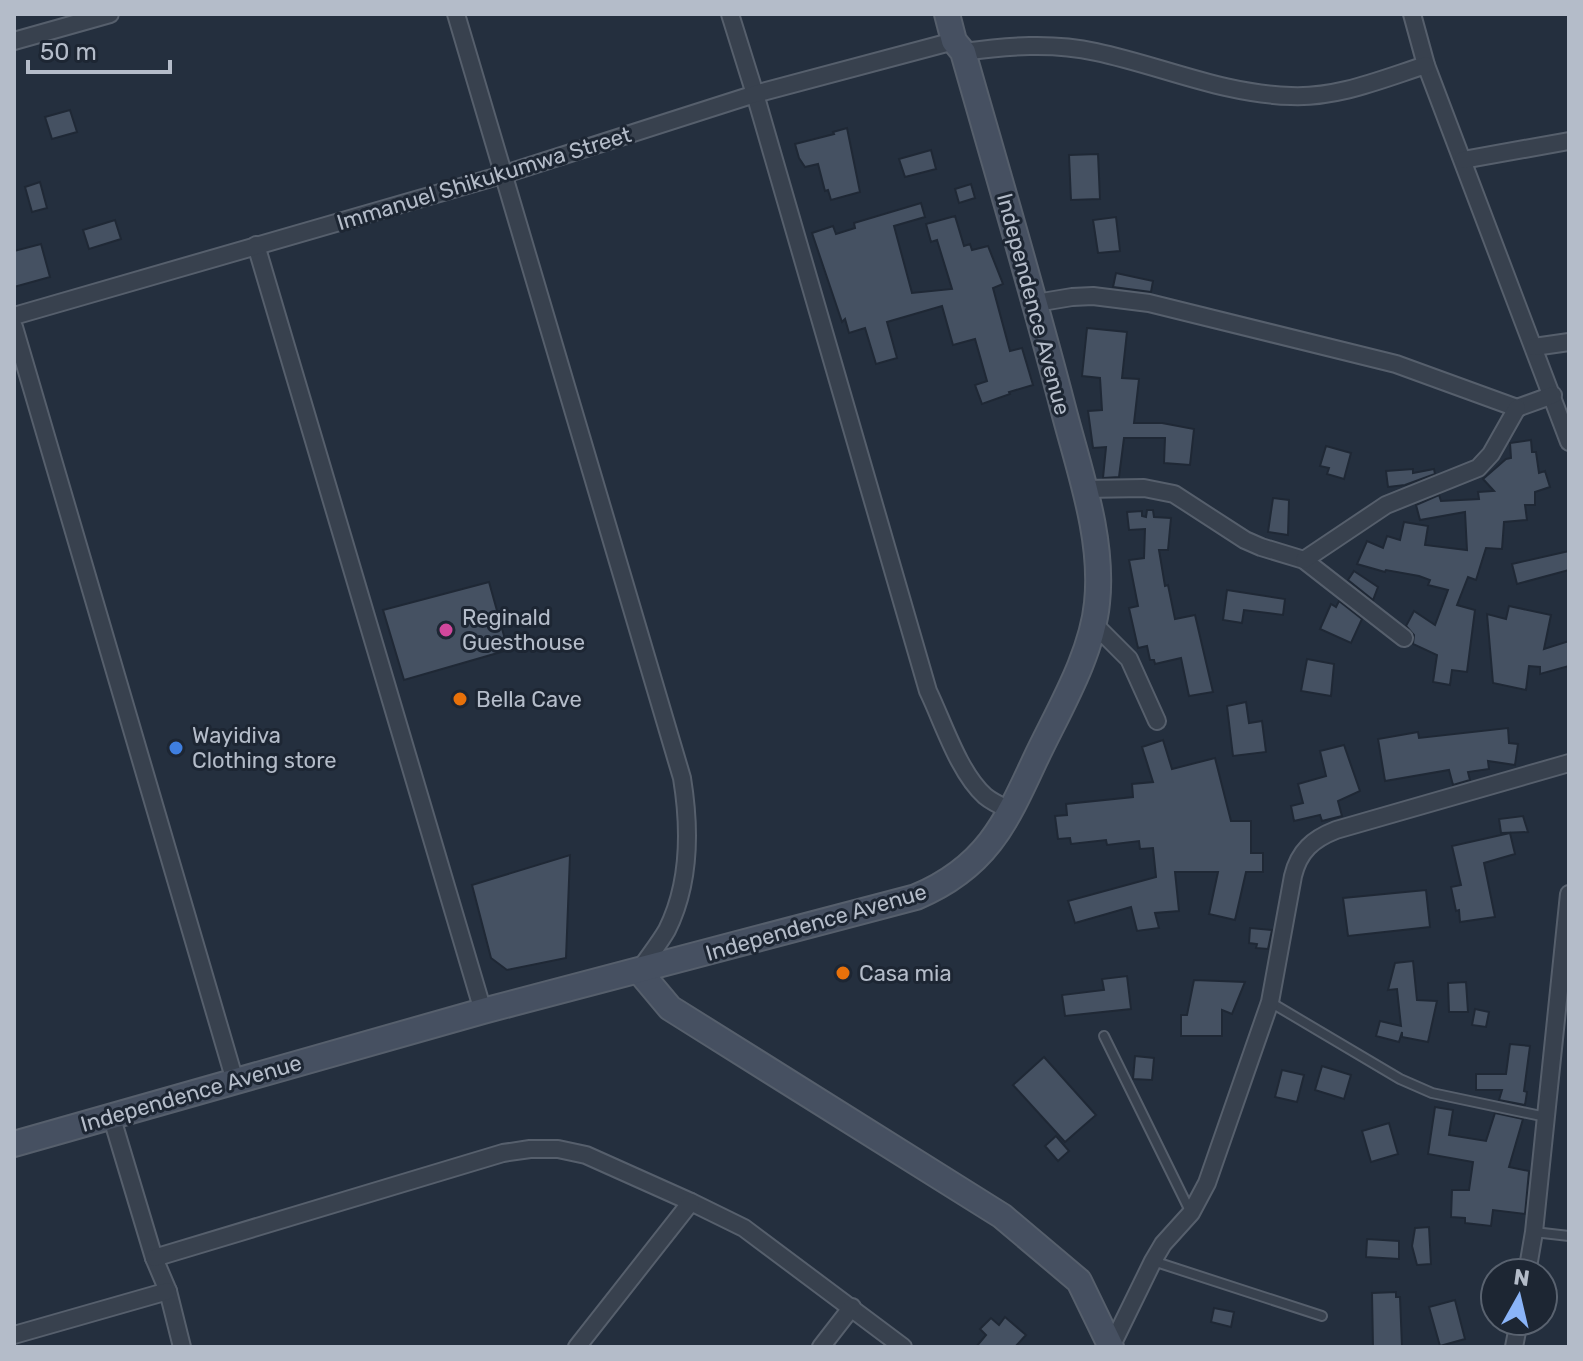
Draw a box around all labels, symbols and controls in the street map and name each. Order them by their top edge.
scale bar [28,24,170,74]
text: 50 m [40,38,97,66]
street label: Immanuel Shikukumwa Street [334,121,635,236]
street label: Independence Avenue [991,190,1076,418]
place label: Reginald Guesthouse [462,604,585,656]
marker: Reginald Guesthouse [437,621,455,639]
place label: Bella Cave [476,686,582,713]
marker: Bella Cave [451,690,469,708]
place label: Wayidiva Clothing store [192,722,337,774]
marker: Wayidiva Clothing store [167,739,185,757]
street label: Independence Avenue [703,878,930,967]
place label: Casa mia [859,960,952,987]
marker: Casa mia [834,964,852,982]
street label: Independence Avenue [78,1049,305,1138]
north arrow [1479,1257,1559,1337]
text: N [1512,1263,1531,1292]

